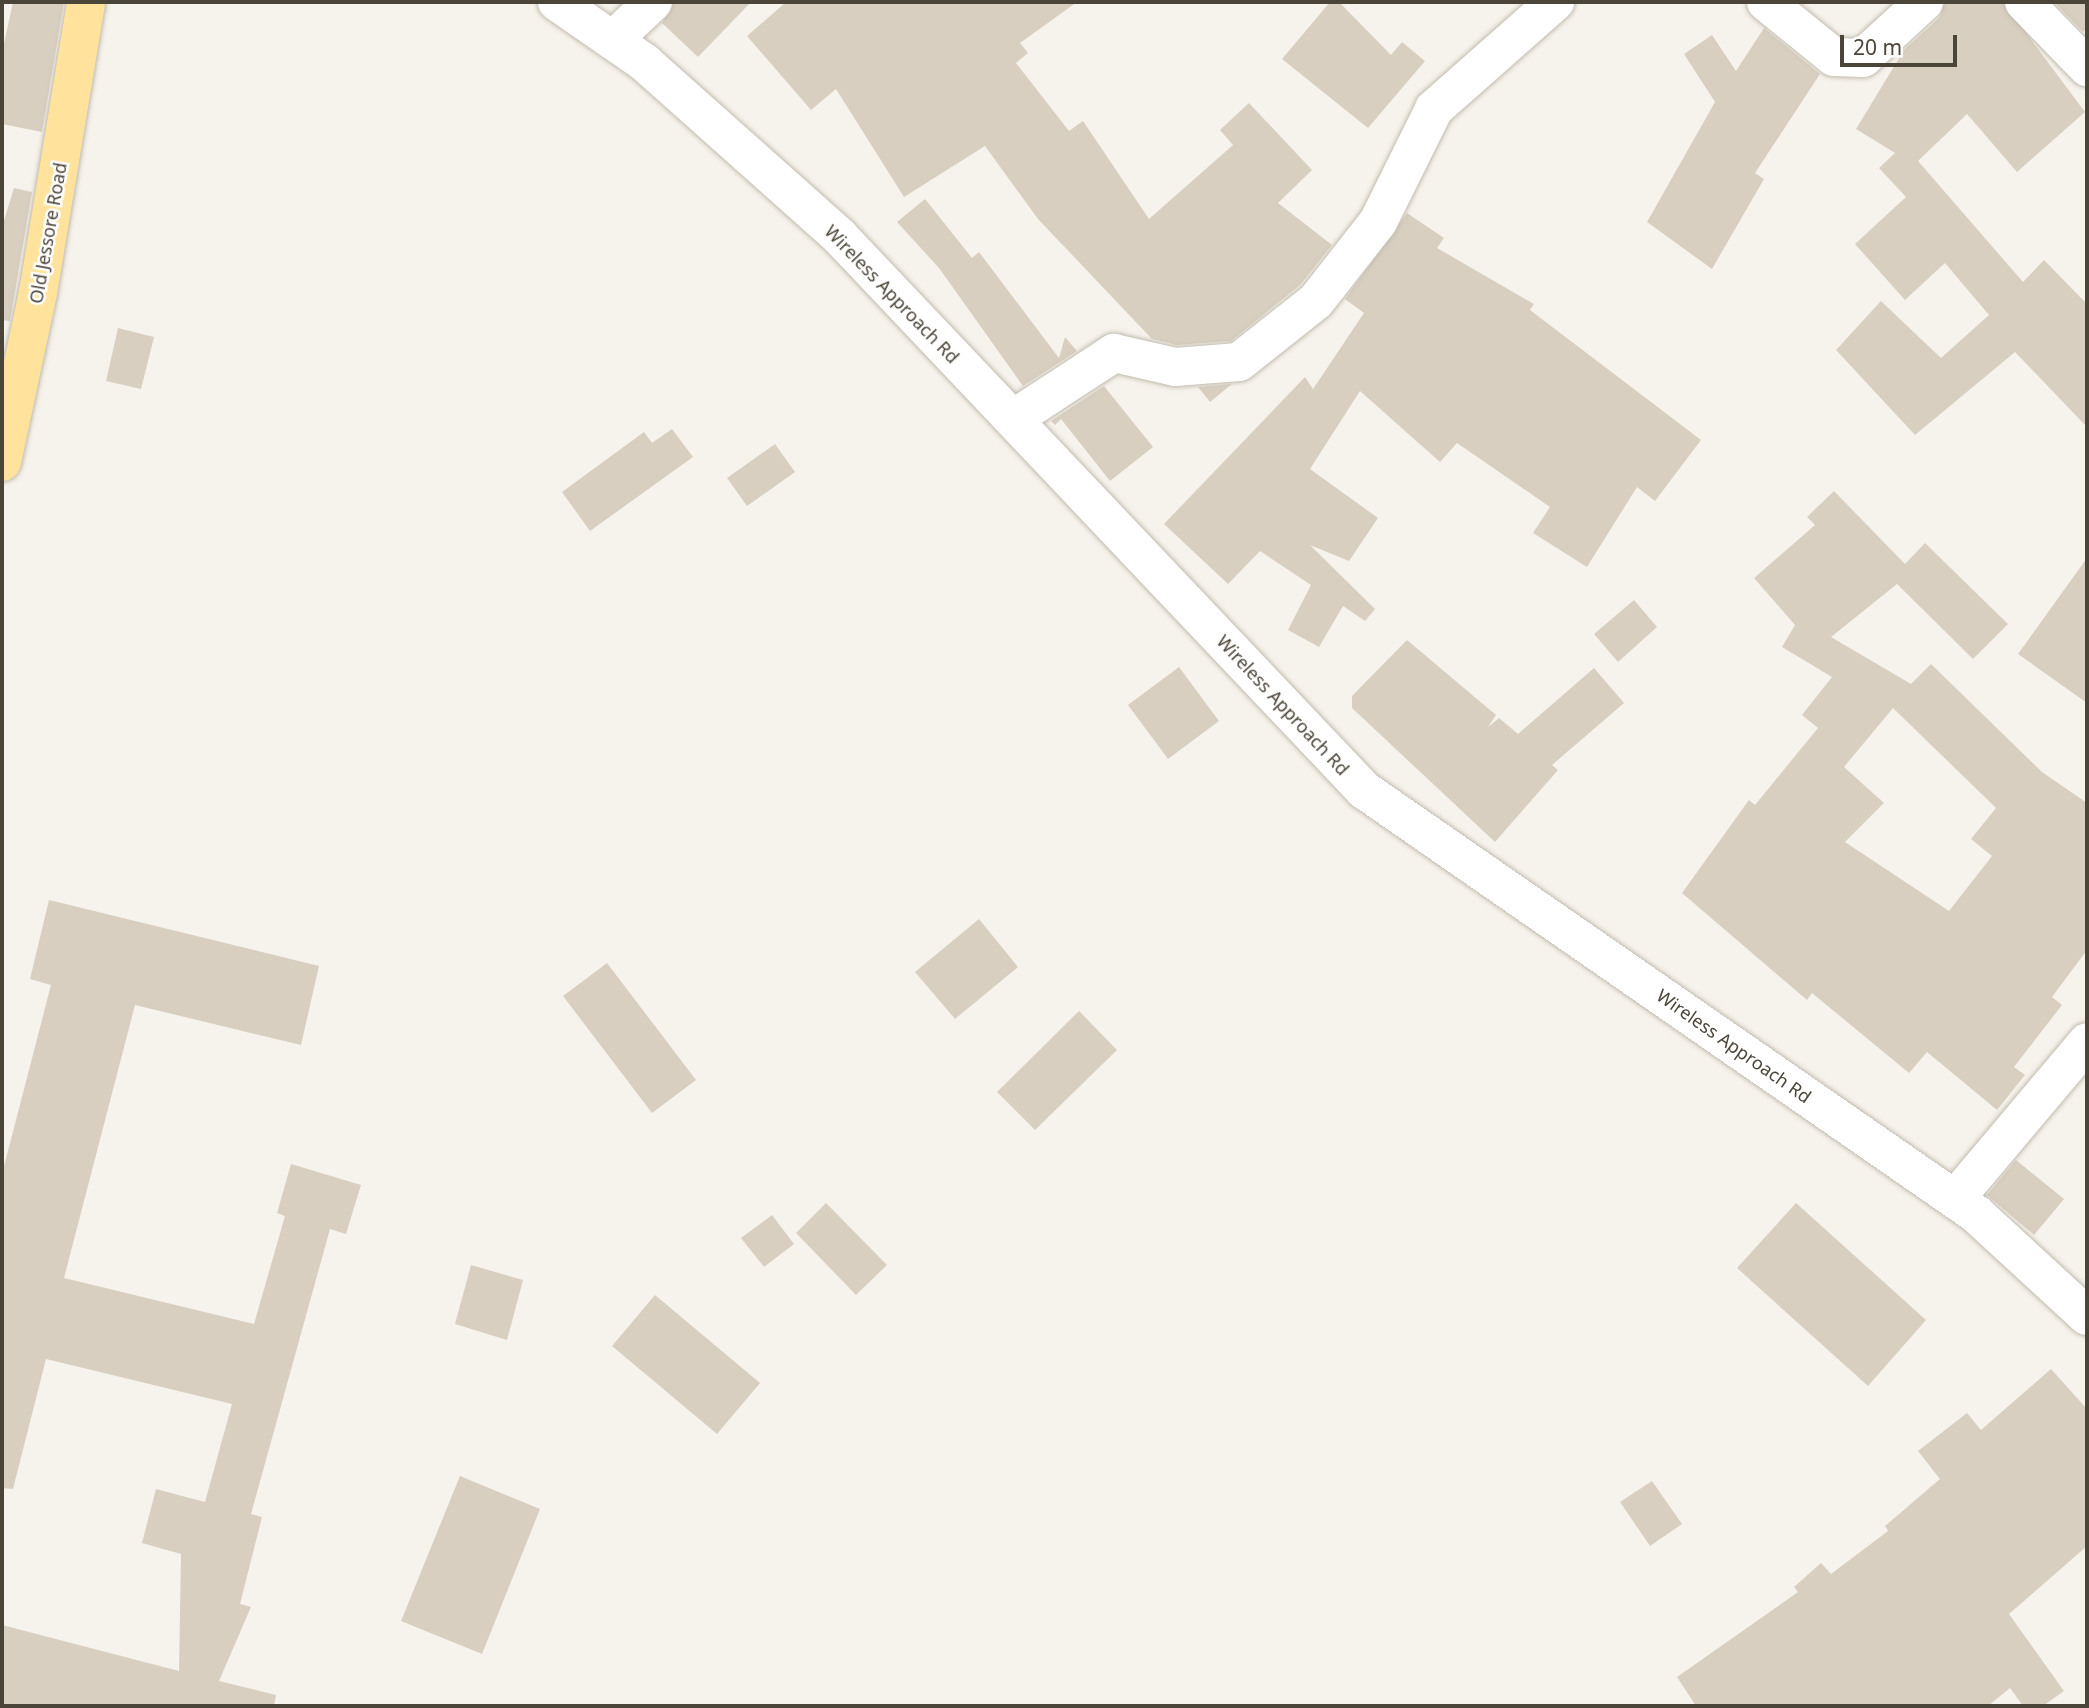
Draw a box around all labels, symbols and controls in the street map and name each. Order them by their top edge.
scale bar [1844,21,1961,65]
text: 20 m [1853,33,1902,61]
street label: Old Jessore Road [25,161,71,305]
street label: Wireless Approach Rd [820,220,964,368]
street label: Wireless Approach Rd [1212,630,1354,780]
street label: Wireless Approach Rd [1653,984,1815,1108]

